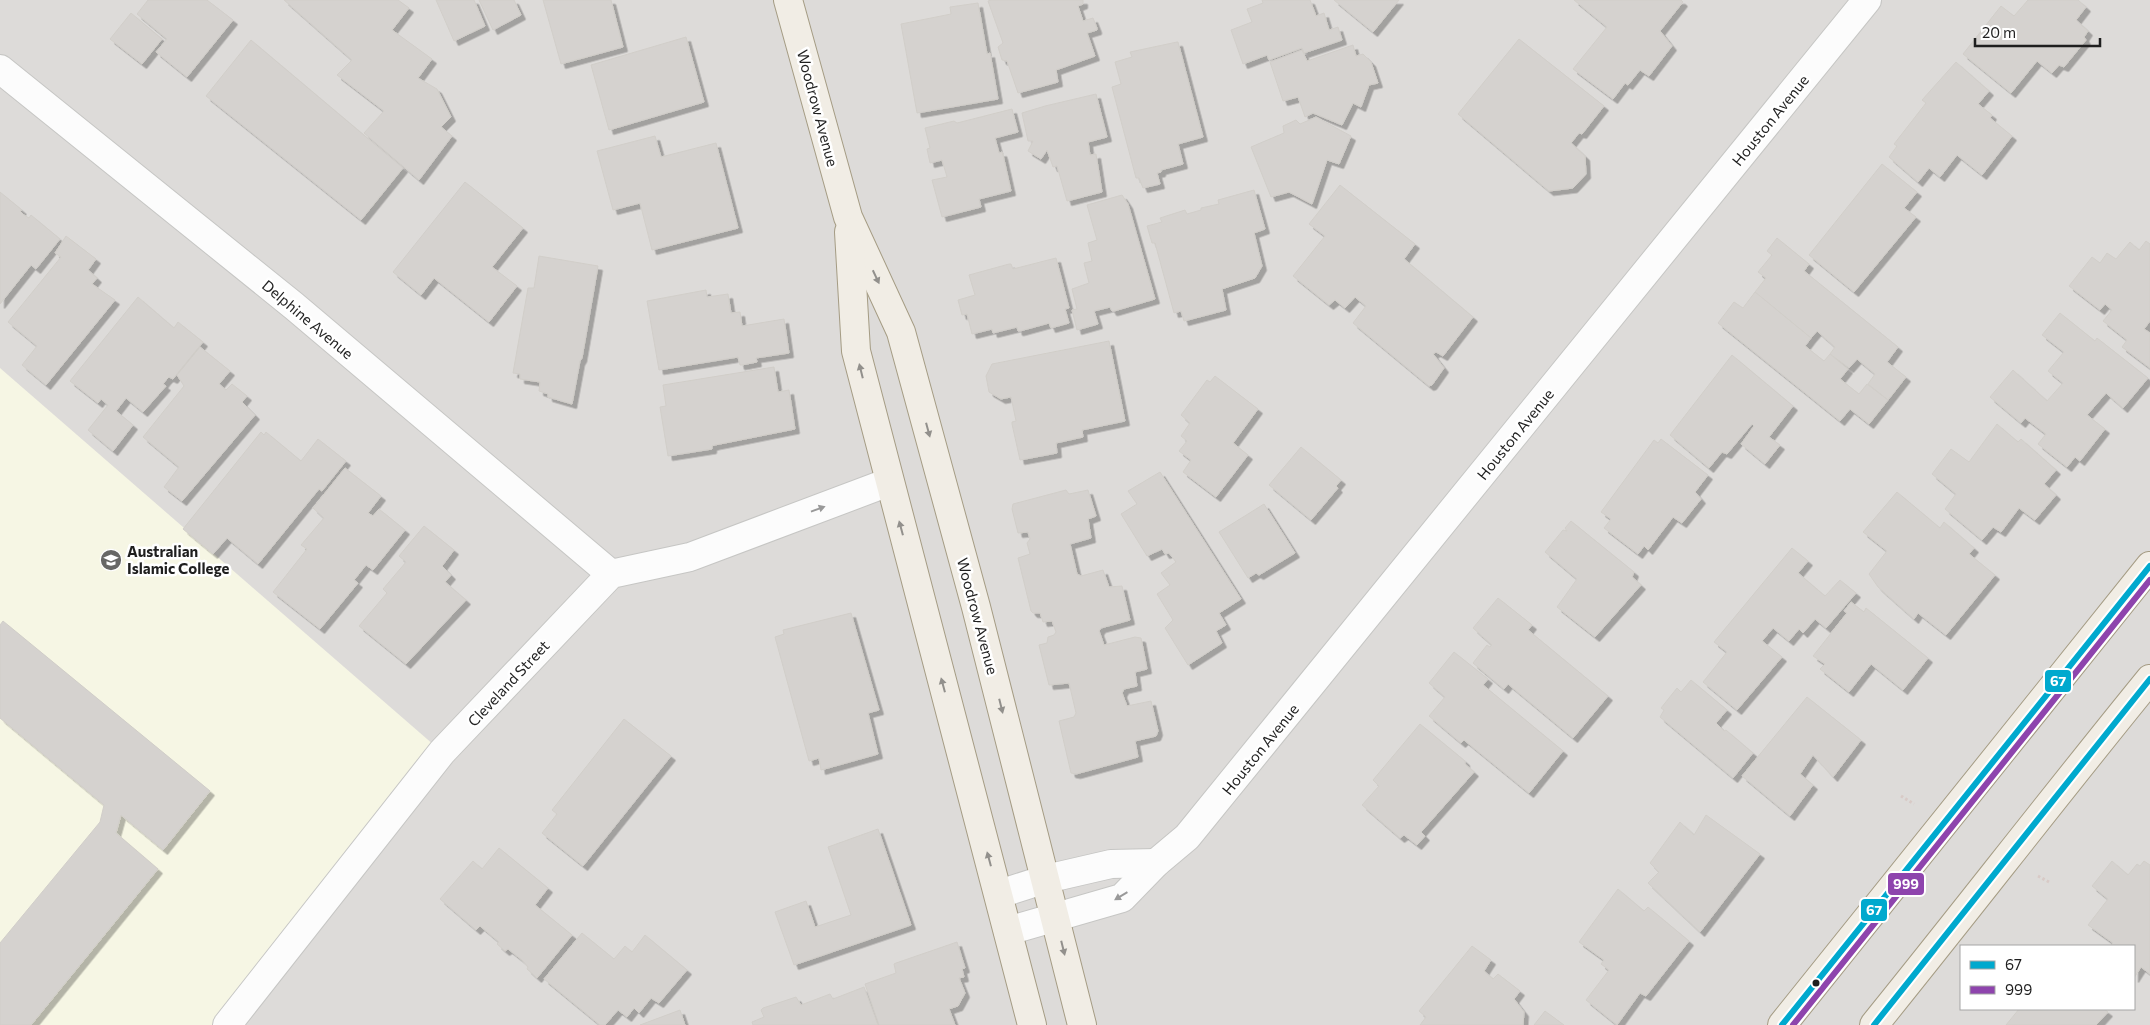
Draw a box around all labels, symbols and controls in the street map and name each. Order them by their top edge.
scale bar [1975,15,2100,47]
text: 20 m [1982,23,2016,41]
street label: Woodrow Avenue [794,48,842,168]
street label: Houston Avenue [1728,71,1812,169]
one-way arrow [872,270,880,284]
street label: Delphine Avenue [259,276,357,362]
one-way arrow [857,363,865,378]
street label: Houston Avenue [1473,385,1557,483]
one-way arrow [924,423,932,438]
one-way arrow [810,505,825,512]
one-way arrow [897,521,905,536]
place label: Australian Islamic College [127,542,229,577]
school or university icon: Australian Islamic College [99,548,123,572]
street label: Woodrow Avenue [954,556,1002,676]
street label: Cleveland Street [463,636,553,730]
line badge: 67 [2044,669,2072,693]
text: 67 [2050,672,2066,689]
one-way arrow [939,678,947,693]
one-way arrow [998,698,1006,713]
street label: Houston Avenue [1218,700,1302,798]
one-way arrow [985,852,993,867]
line badge: 999 [1887,872,1925,896]
text: 999 [1893,875,1919,892]
one-way arrow [1114,891,1128,900]
line badge: 67 [1860,898,1888,922]
text: 67 [1866,901,1882,918]
one-way arrow [1059,940,1067,955]
legend [1960,945,2135,1010]
text: 67 [2005,955,2022,973]
unlabelled marker [1811,978,1821,988]
text: 999 [2005,980,2032,998]

